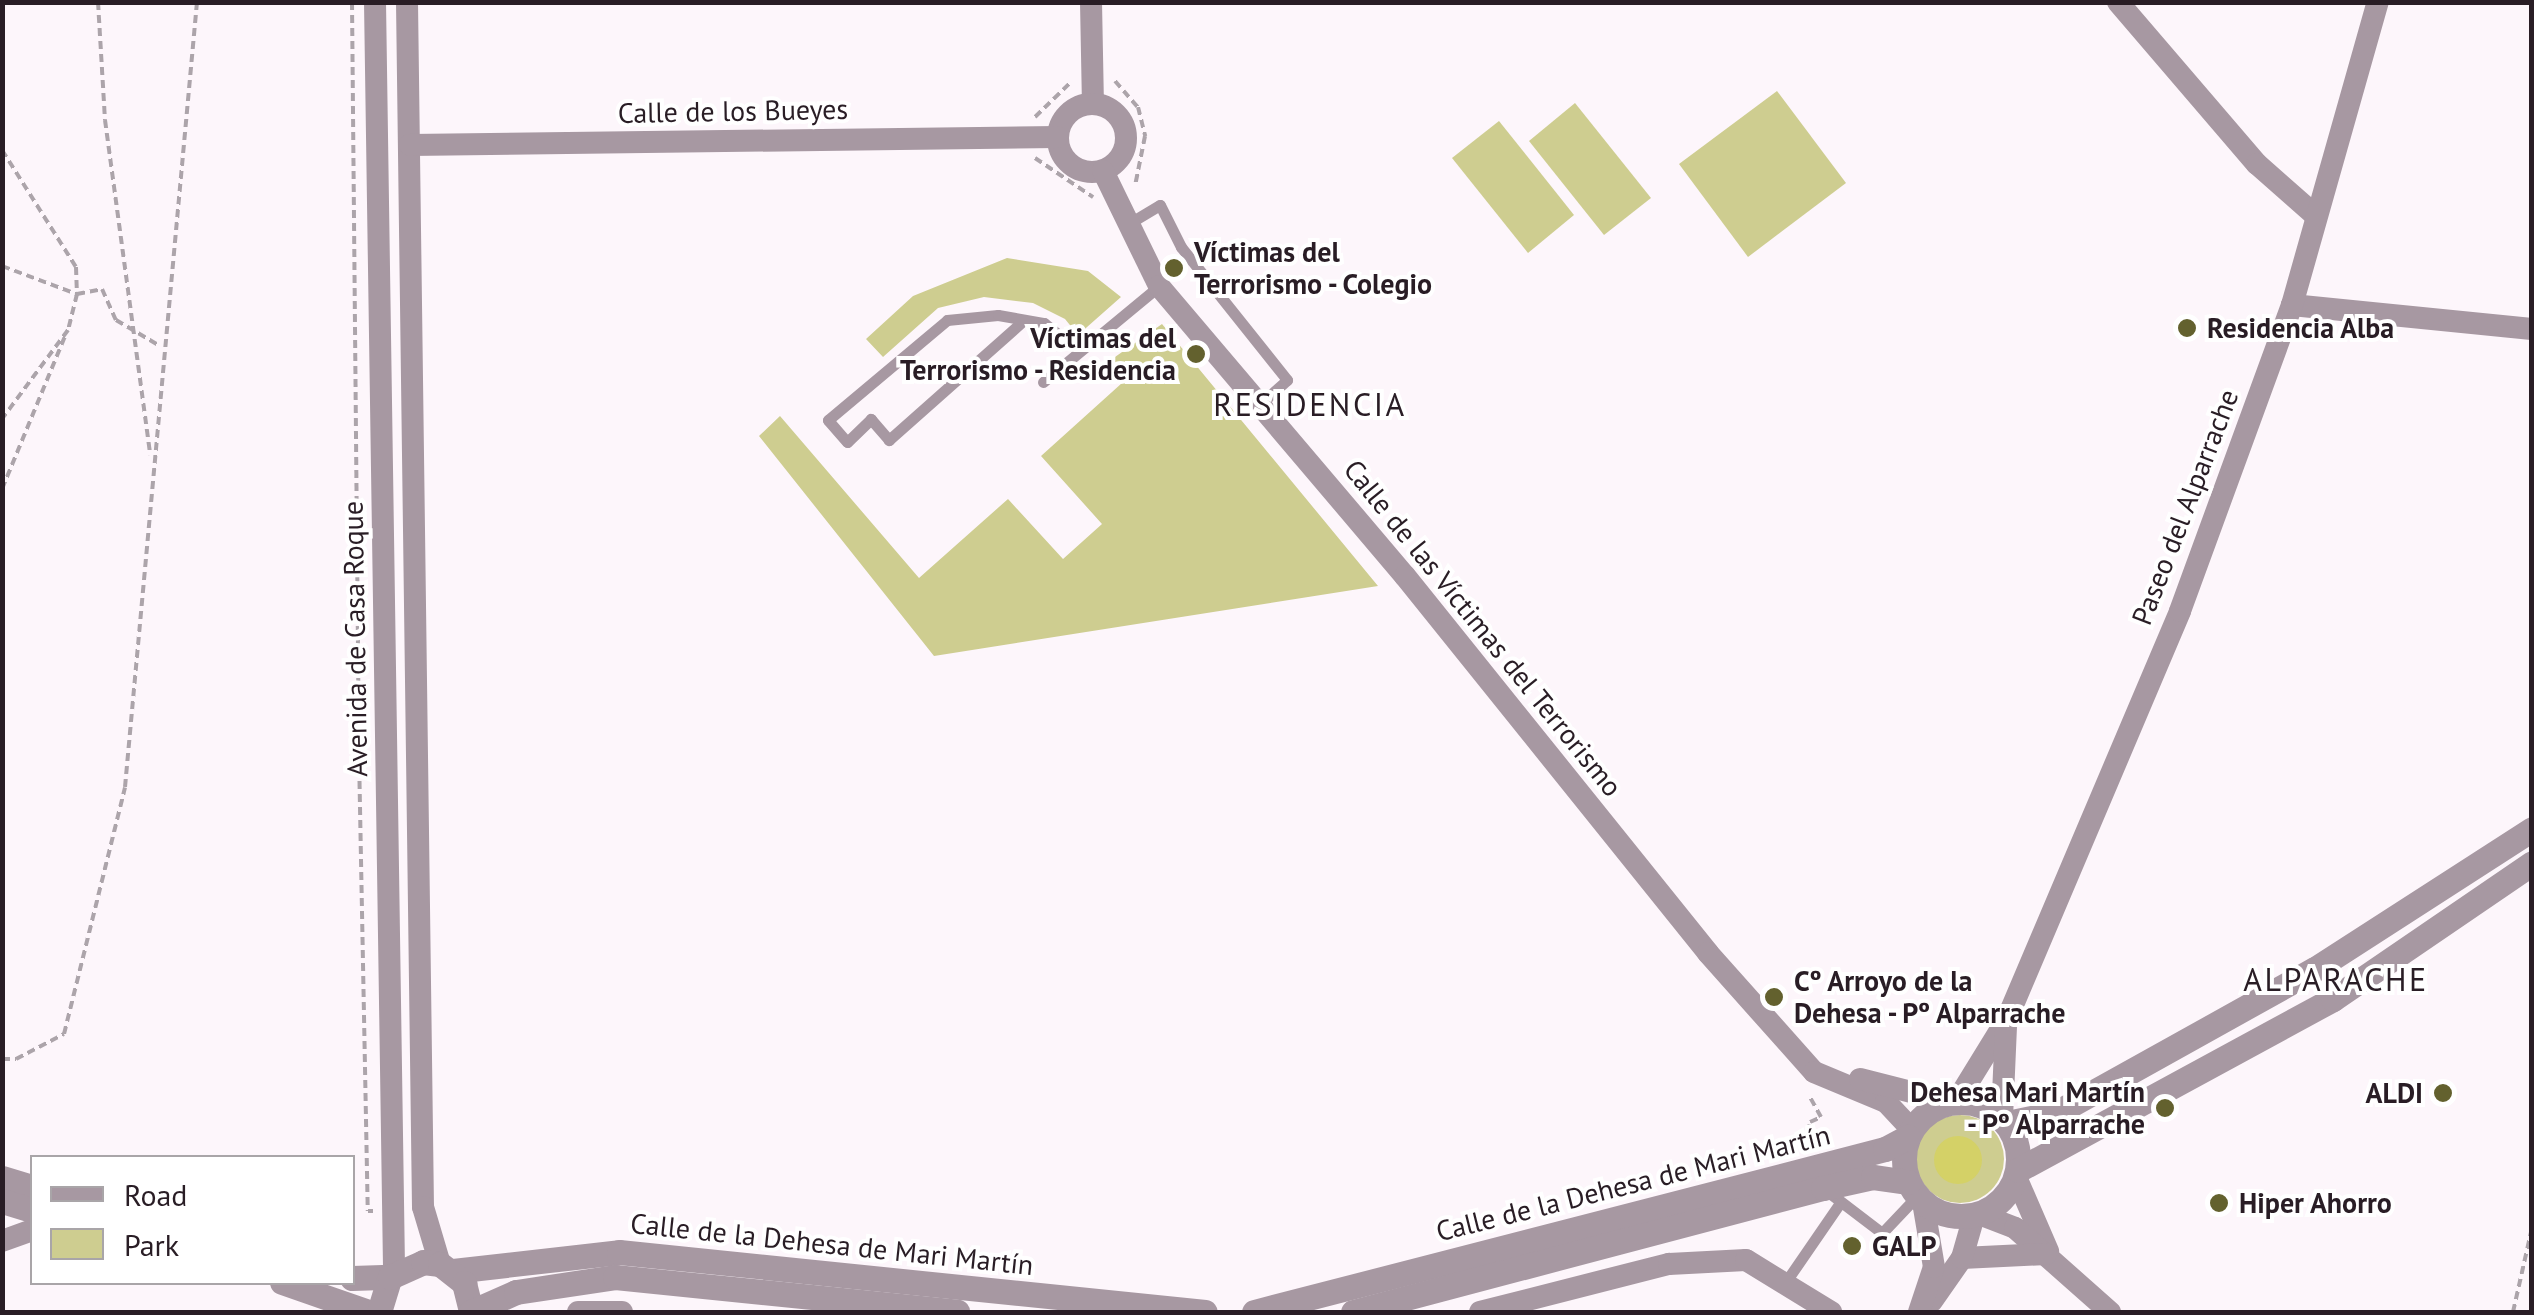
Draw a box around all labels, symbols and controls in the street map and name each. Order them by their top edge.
street label: Calle de los Bueyes [617,92,849,130]
place label: Víctimas del Terrorismo - Colegio [1194,235,1436,301]
marker: Víctimas del Terrorismo - Colegio [1163,257,1185,279]
place label: Residencia Alba [2207,311,2395,345]
marker: Residencia Alba [2176,317,2198,339]
place label: Víctimas del Terrorismo - Residencia [897,321,1176,387]
marker: Víctimas del Terrorismo - Residencia [1185,343,1207,365]
street label: Paseo del Alparrache [2124,384,2246,630]
district label: RESIDENCIA [1213,385,1407,423]
street label: Calle de las Víctimas del Terrorismo [1336,452,1630,804]
street label: Avenida de Casa Roque [336,501,374,777]
district label: ALPARACHE [2243,960,2429,998]
place label: Cº Arroyo de la Dehesa - Pº Alparrache [1794,964,2070,1030]
marker: Cº Arroyo de la Dehesa - Pº Alparrache [1763,986,1785,1008]
place label: Dehesa Mari Martín - Pº Alparrache [1910,1075,2145,1141]
place label: ALDI [2366,1076,2423,1110]
marker: ALDI [2432,1082,2454,1104]
marker: Dehesa Mari Martín - Pº Alparrache [2154,1097,2176,1119]
street label: Calle de la Dehesa de Mari Martín [1432,1118,1834,1248]
legend [30,1155,355,1285]
text: Road [124,1175,188,1214]
place label: Hiper Ahorro [2239,1186,2393,1220]
marker: Hiper Ahorro [2208,1192,2230,1214]
street label: Calle de la Dehesa de Mari Martín [629,1206,1035,1282]
text: Park [124,1225,179,1264]
place label: GALP [1872,1229,1936,1263]
marker: GALP [1841,1235,1863,1257]

